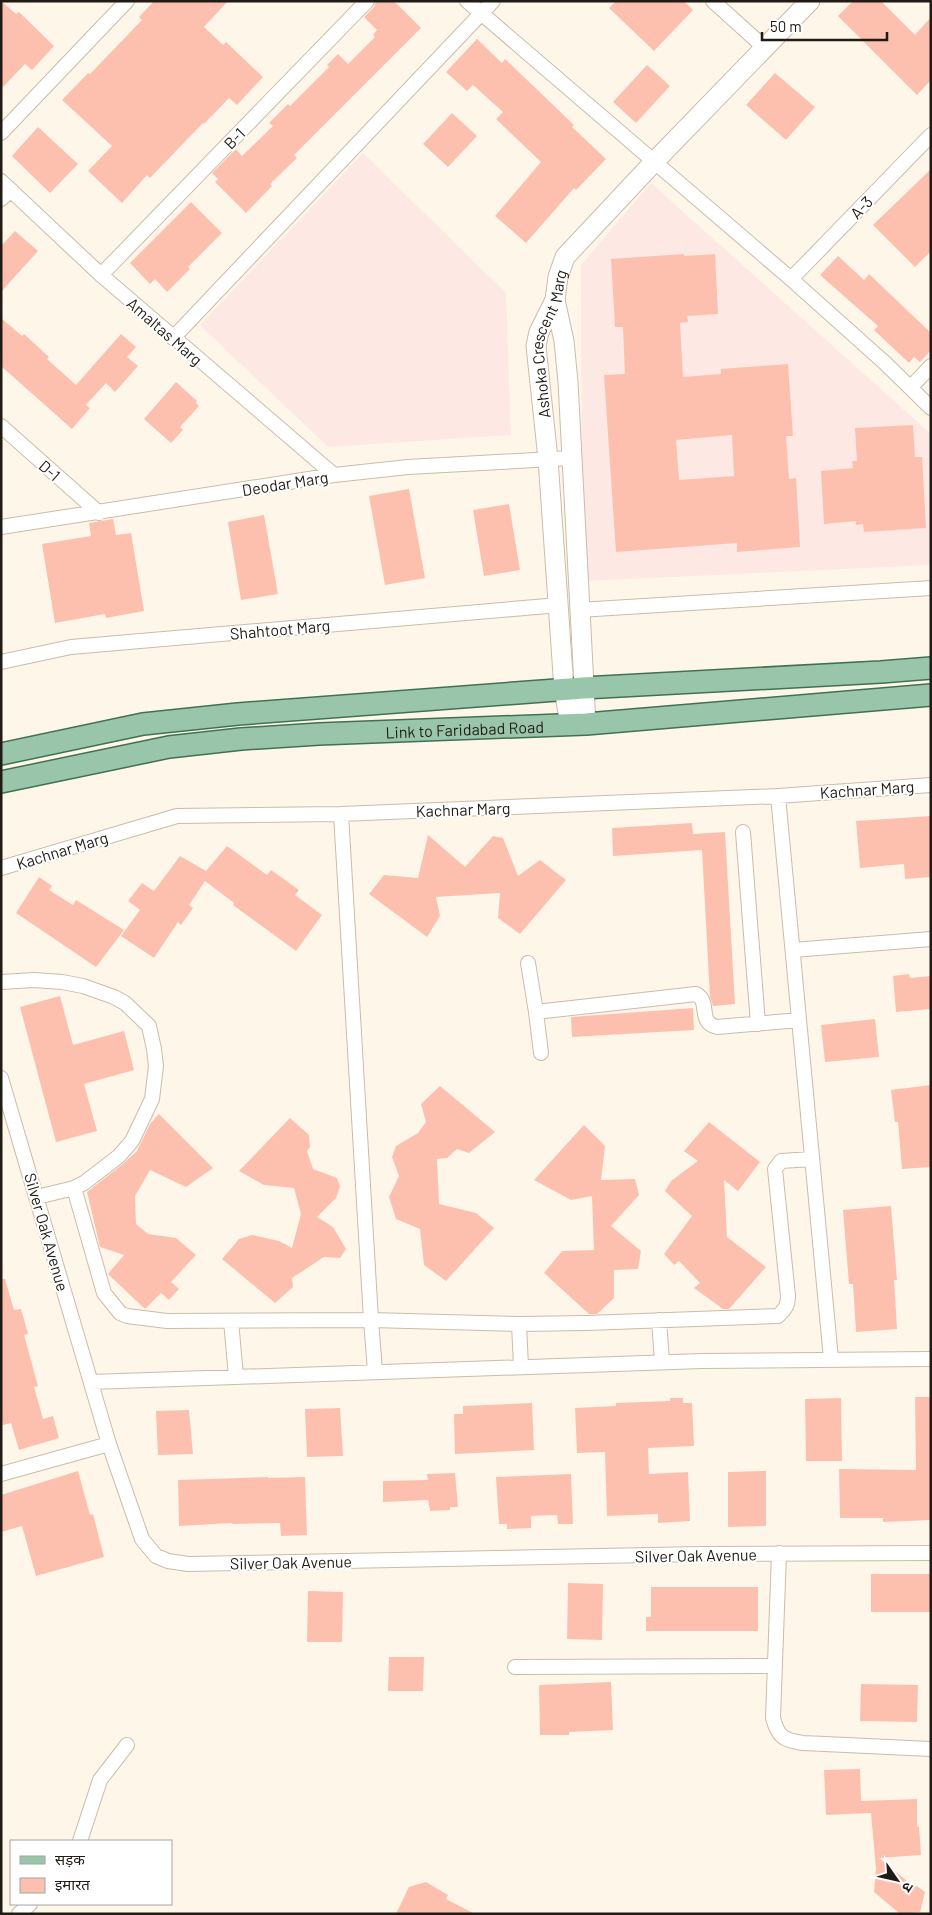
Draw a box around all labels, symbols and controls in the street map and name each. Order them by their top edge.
scale bar [762,10,887,42]
text: 50 m [770,17,802,35]
street label: B-1 [220,124,248,152]
street label: A-3 [846,192,876,222]
street label: Ashoka Crescent Marg [526,266,570,419]
street label: Amaltas Marg [123,293,207,369]
street label: D-1 [36,456,64,484]
street label: Deodar Marg [241,467,329,499]
street label: Shahtoot Marg [229,615,331,643]
street label: Link to Faridabad Road [385,716,544,741]
street label: Kachnar Marg [819,776,915,802]
street label: Kachnar Marg [415,798,511,820]
street label: Kachnar Marg [14,827,110,873]
street label: Silver Oak Avenue [21,1171,73,1293]
street label: Silver Oak Avenue [635,1544,757,1566]
street label: Silver Oak Avenue [230,1551,352,1573]
legend [10,1840,172,1905]
text: सड़क [55,1850,85,1868]
north arrow [872,1855,922,1905]
text: इमारत [55,1875,90,1893]
text: उ [898,1879,918,1896]

